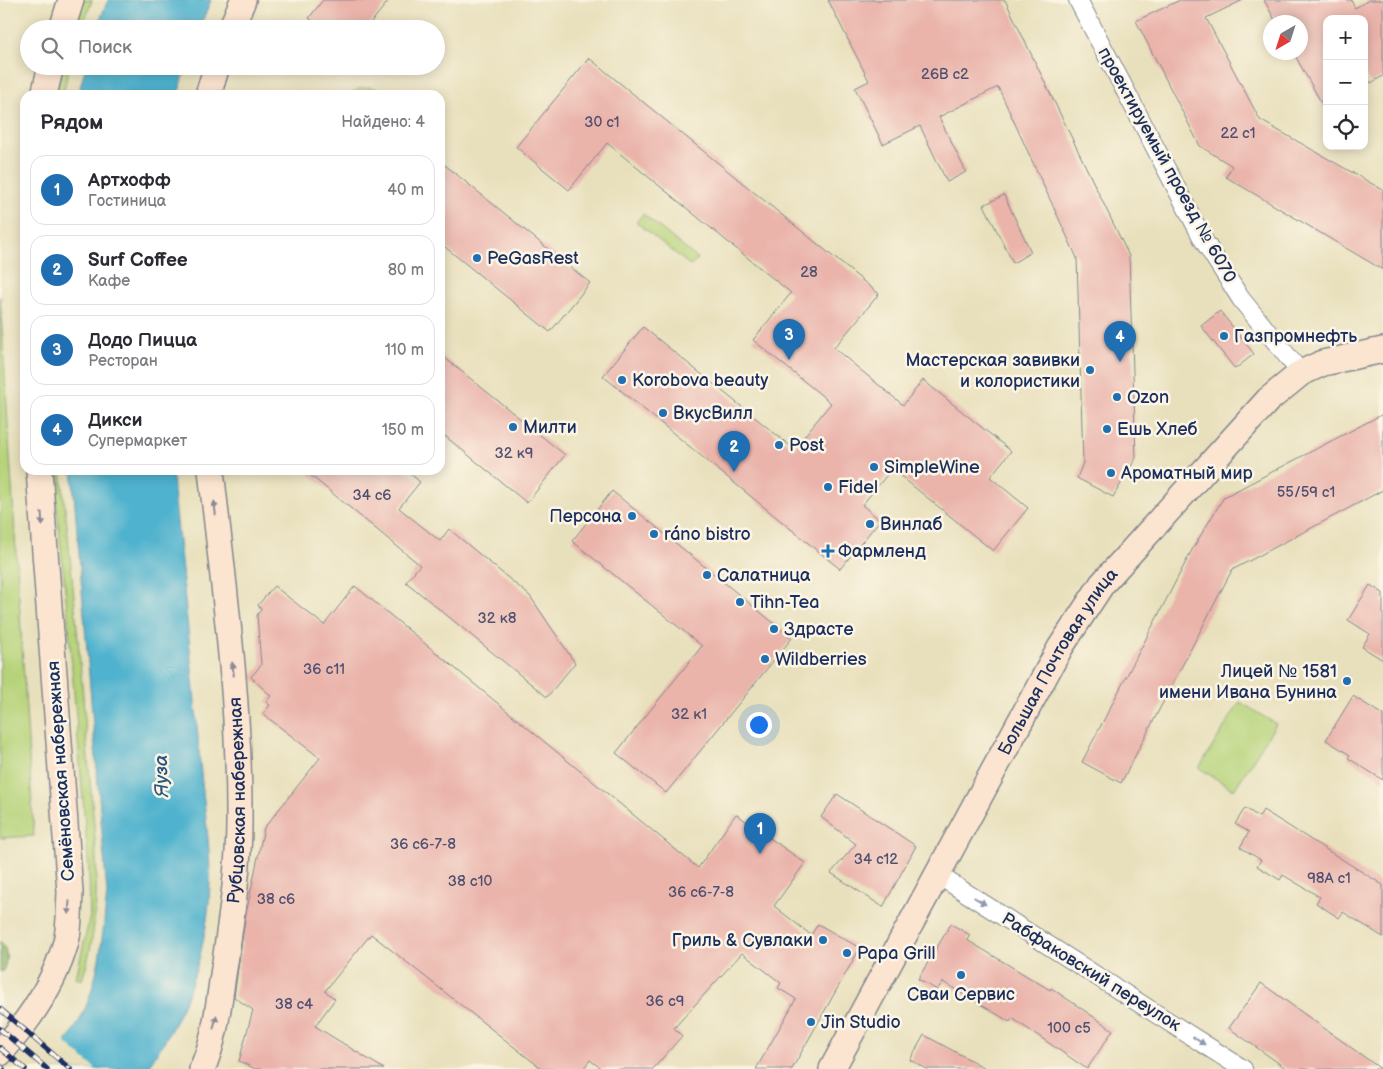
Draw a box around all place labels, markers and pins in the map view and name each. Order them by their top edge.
place label: PeGasRest [487,248,579,269]
marker: PeGasRest [471,252,483,264]
pin: 3 [773,319,805,360]
pin: 4 [1104,321,1136,362]
place label: Газпромнефть [1234,326,1357,347]
marker: Газпромнефть [1218,330,1230,342]
place label: Мастерская завивки и колористики [906,350,1080,392]
marker: Мастерская завивки и колористики [1084,364,1096,376]
place label: Korobova beauty [632,370,769,391]
marker: Korobova beauty [616,374,628,386]
place label: Ozon [1127,387,1169,408]
marker: Ozon [1111,391,1123,403]
place label: ВкусВилл [673,403,753,424]
marker: ВкусВилл [657,407,669,419]
place label: Милти [523,417,577,438]
place label: Ешь Хлеб [1117,419,1198,440]
marker: Милти [507,421,519,433]
marker: Ешь Хлеб [1101,423,1113,435]
pin: 2 [718,431,750,472]
place label: Post [789,435,825,456]
marker: Post [773,439,785,451]
place label: SimpleWine [884,457,980,478]
marker: SimpleWine [868,461,880,473]
place label: Ароматный мир [1120,463,1253,484]
marker: Ароматный мир [1105,467,1117,479]
place label: Fidel [838,477,878,498]
marker: Fidel [822,481,834,493]
place label: Персона [549,506,622,527]
marker: Персона [626,510,638,522]
place label: Винлаб [880,514,943,535]
marker: Винлаб [864,518,876,530]
place label: ráno bistro [664,524,751,545]
marker: ráno bistro [648,528,660,540]
place label: Фармленд [838,541,926,562]
marker: Фармленд [822,545,834,557]
place label: Салатница [717,565,811,586]
marker: Салатница [701,569,713,581]
place label: Tihn-Tea [750,592,819,613]
marker: Tihn-Tea [734,596,746,608]
place label: Здрасте [784,619,854,640]
marker: Здрасте [768,623,780,635]
place label: Wildberries [775,649,867,670]
marker: Wildberries [759,653,771,665]
place label: Лицей № 1581 имени Ивана Бунина [1159,661,1337,703]
marker: Лицей № 1581 имени Ивана Бунина [1341,675,1353,687]
pin: 1 [744,813,776,854]
place label: Гриль & Сувлаки [672,930,813,951]
marker: Гриль & Сувлаки [817,934,829,946]
place label: Papa Grill [857,943,936,964]
marker: Papa Grill [841,947,853,959]
marker: Сваи Сервис [955,969,967,981]
place label: Сваи Сервис [907,984,1015,1005]
place label: Jin Studio [821,1012,901,1033]
marker: Jin Studio [805,1016,817,1028]

